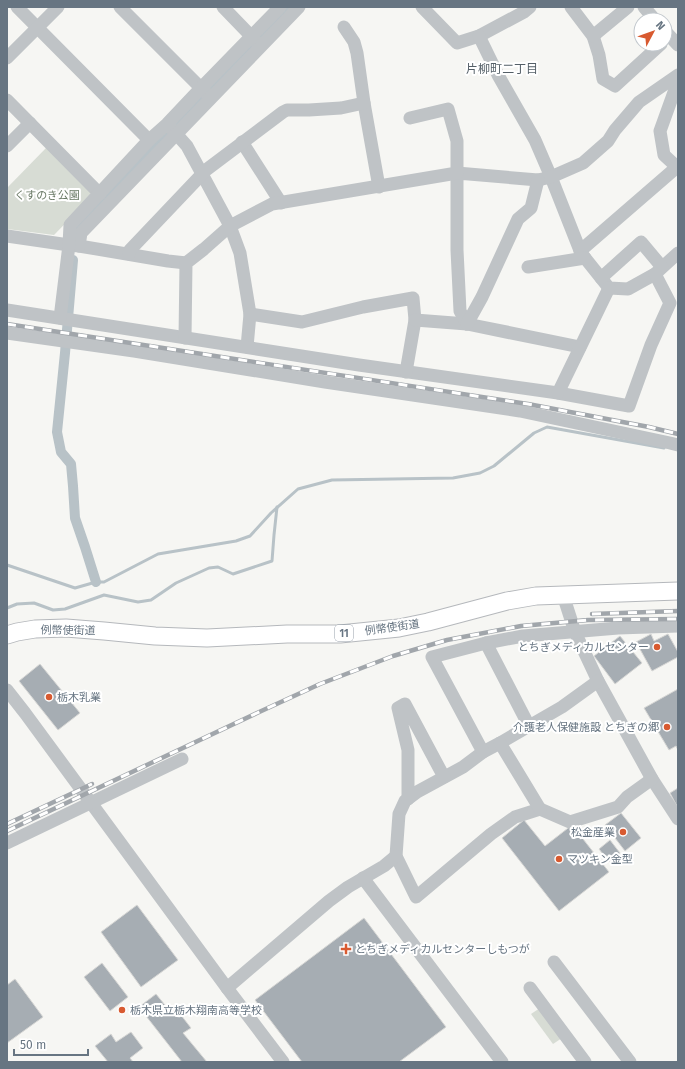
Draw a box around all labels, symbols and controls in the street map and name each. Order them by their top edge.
north arrow [633,12,673,52]
text: N [653,19,667,33]
district label: 片柳町二丁目 [466,62,538,76]
park label: くすのき公園 [14,189,80,202]
street label: 例幣使街道 [364,617,420,638]
street label: 例幣使街道 [40,624,96,637]
road number: 11 [335,625,353,641]
place label: とちぎメディカルセンター [518,641,649,654]
marker: とちぎメディカルセンター [652,642,662,652]
place label: 栃木乳業 [57,691,101,704]
marker: 栃木乳業 [44,692,54,702]
place label: 介護老人保健施設 とちぎの郷 [513,721,659,734]
marker: 介護老人保健施設 とちぎの郷 [662,722,672,732]
place label: 松金産業 [571,826,615,839]
marker: 松金産業 [618,827,628,837]
place label: マツキン金型 [567,853,633,866]
marker: マツキン金型 [554,854,564,864]
marker: とちぎメディカルセンターしもつが [340,943,352,955]
place label: とちぎメディカルセンターしもつが [355,943,530,956]
place label: 栃木県立栃木翔南高等学校 [130,1004,262,1017]
marker: 栃木県立栃木翔南高等学校 [117,1005,127,1015]
scale bar [14,1031,88,1057]
text: 50 m [20,1038,46,1052]

